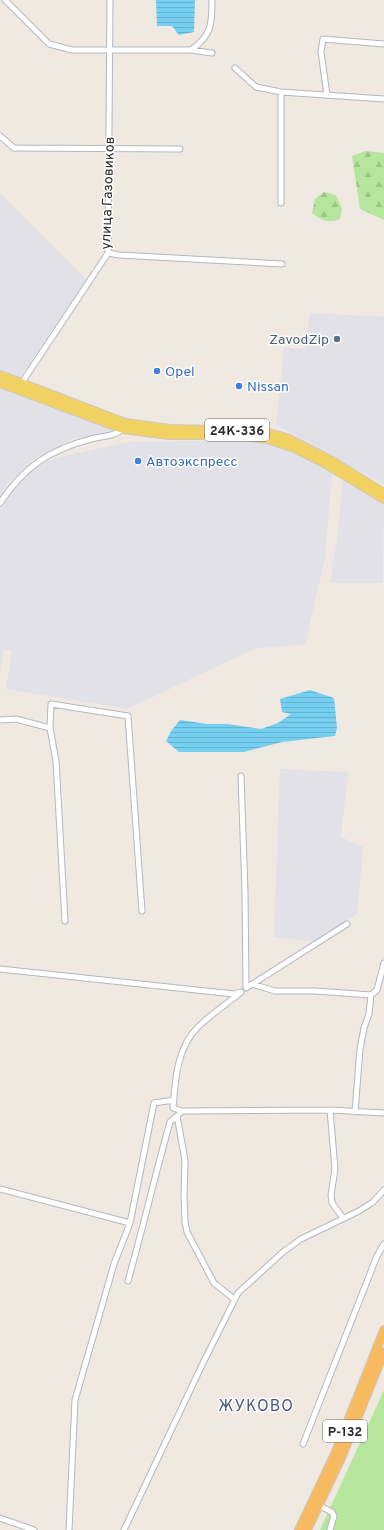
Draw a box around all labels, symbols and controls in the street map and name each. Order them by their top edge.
street label: улица Газовиков [98,136,119,250]
place label: ZavodZip [269,332,329,349]
marker: ZavodZip [332,334,342,344]
place label: Opel [165,364,195,381]
marker: Opel [152,366,162,376]
place label: Nissan [247,379,289,396]
marker: Nissan [234,381,244,391]
road number: 24К-336 [205,419,269,441]
place label: Автоэкспресс [146,454,238,471]
marker: Автоэкспресс [133,456,143,466]
district label: ЖУКОВО [218,1397,294,1417]
road number: Р-132 [323,1420,367,1442]

